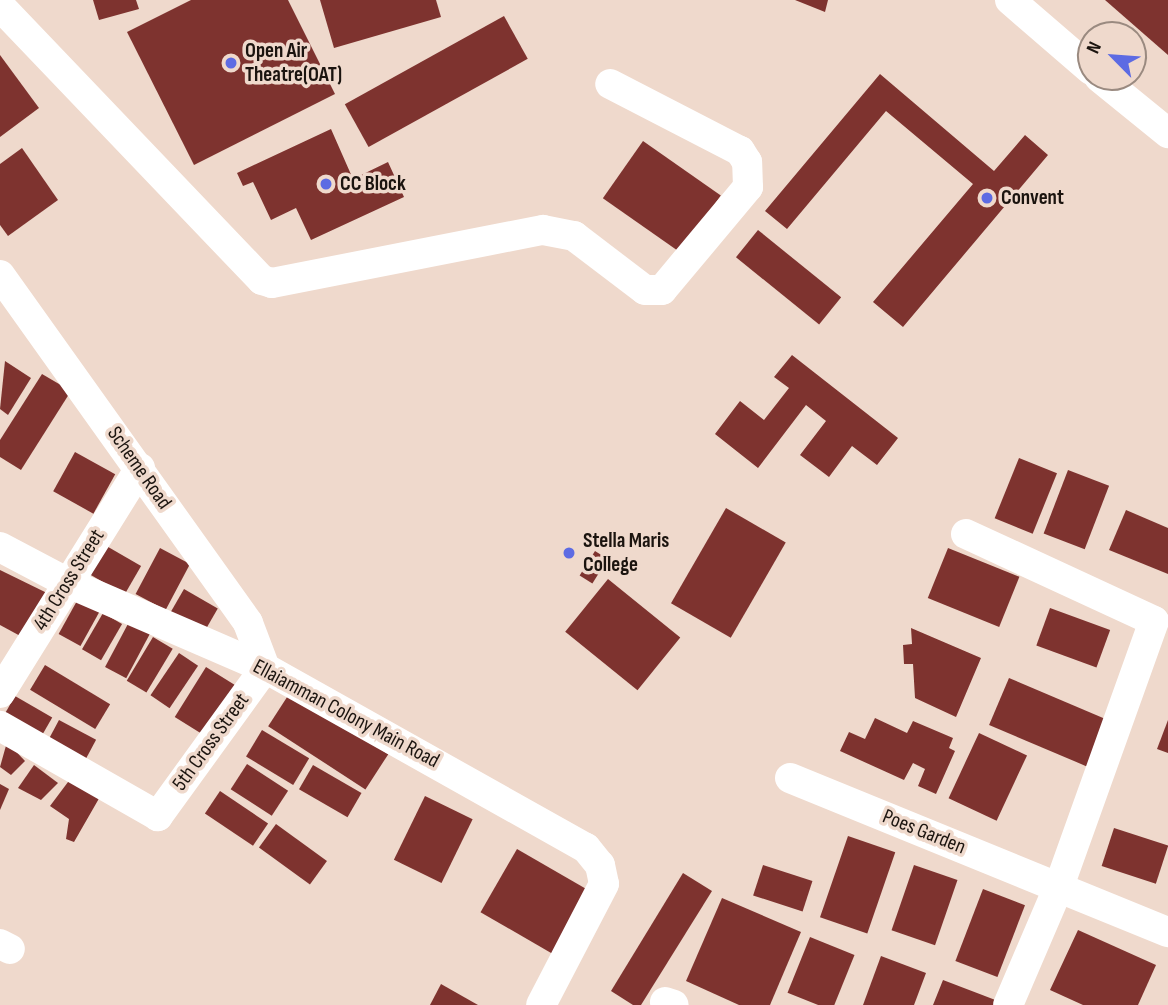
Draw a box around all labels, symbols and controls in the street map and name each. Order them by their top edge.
north arrow [1077,21,1147,91]
place label: Open Air Theatre(OAT) [245,38,342,88]
text: N [1082,38,1107,57]
marker: Open Air Theatre(OAT) [223,55,239,71]
place label: CC Block [340,171,406,197]
marker: CC Block [318,176,334,192]
place label: Convent [1001,185,1064,211]
marker: Convent [979,190,995,206]
street label: Scheme Road [101,422,177,514]
street label: 4th Cross Street [28,525,110,635]
place label: Stella Maris College [583,528,669,578]
marker: Stella Maris College [561,545,577,561]
street label: Ellaiamman Colony Main Road [249,654,443,774]
street label: 5th Cross Street [167,688,255,796]
street label: Poes Garden [879,804,969,860]

